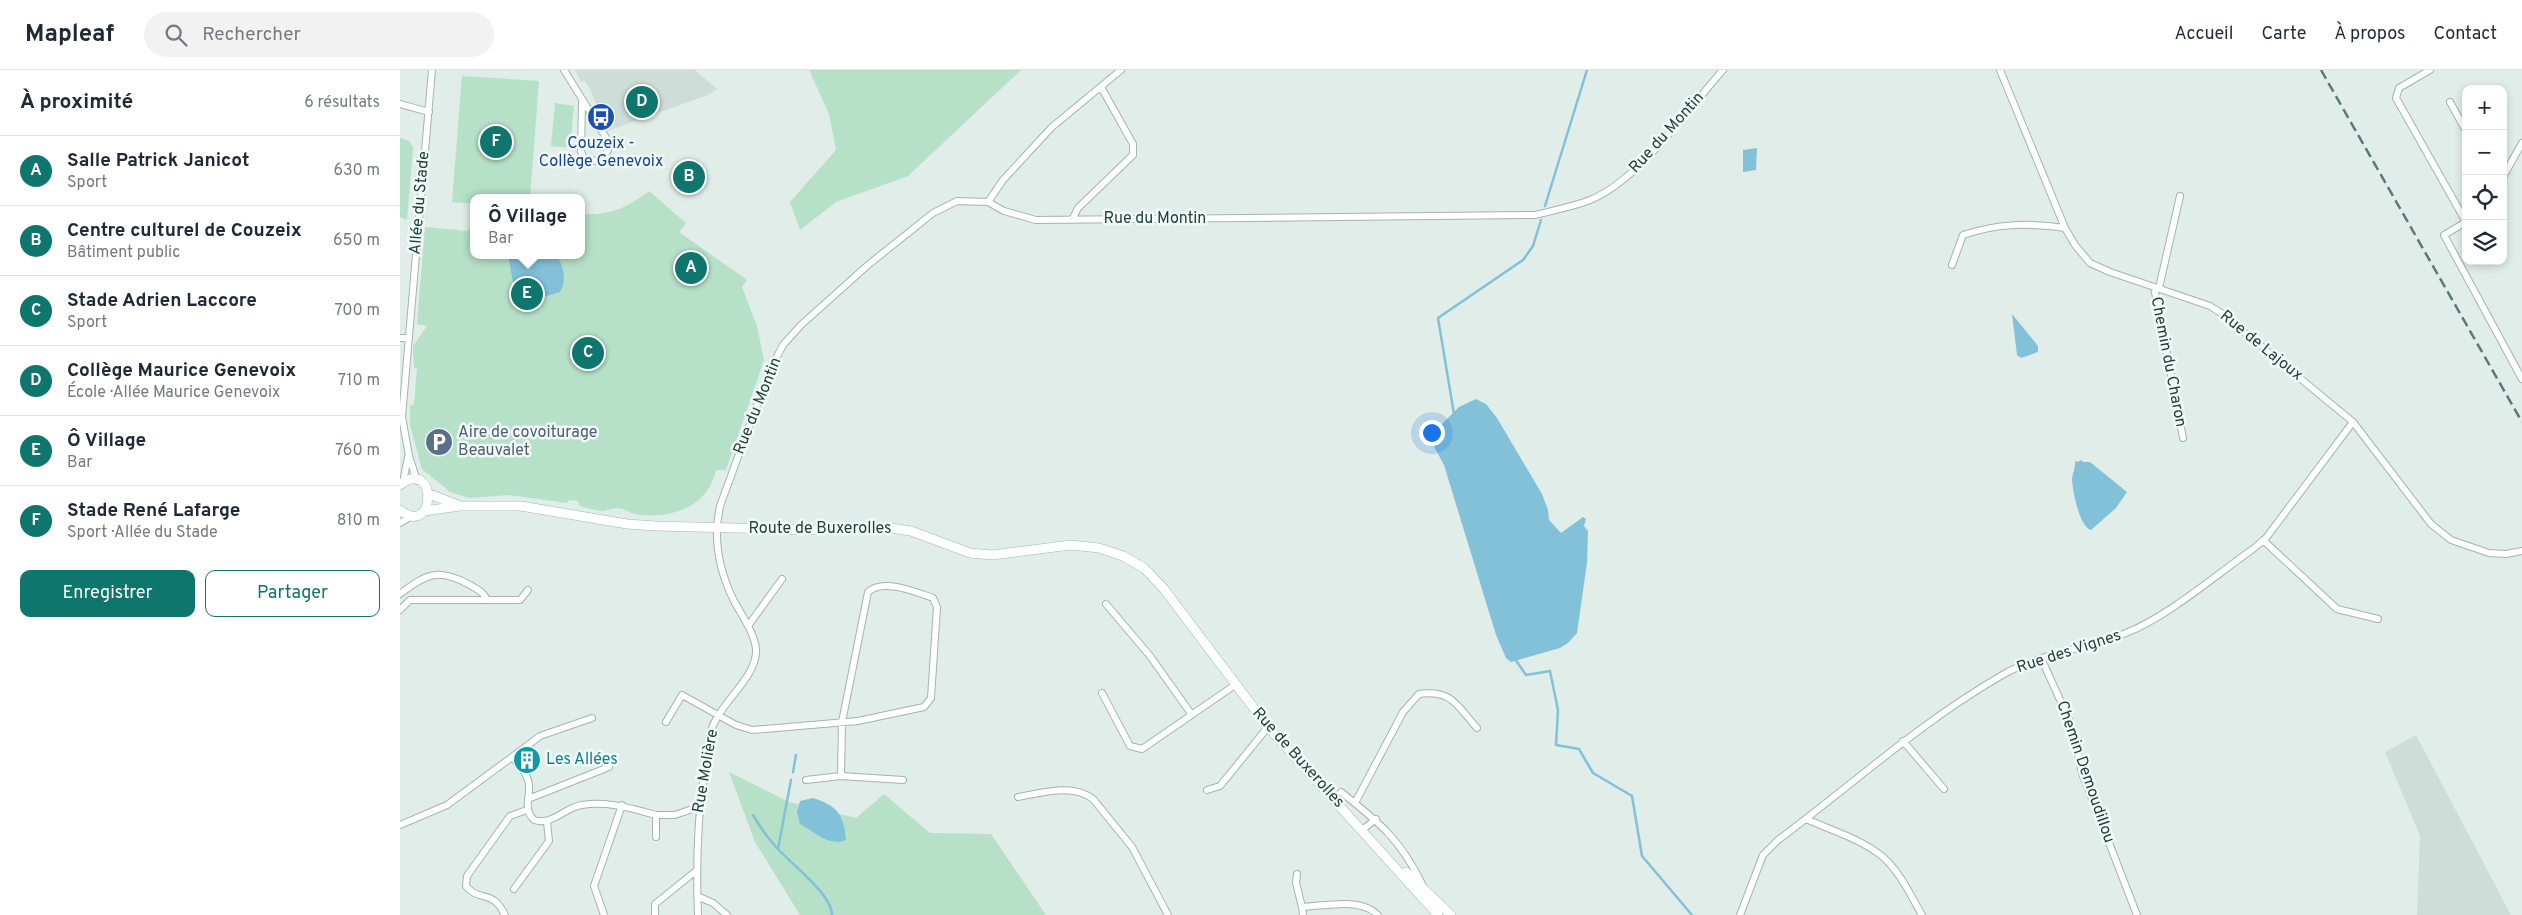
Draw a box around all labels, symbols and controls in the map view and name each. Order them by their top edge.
search box [144,12,494,57]
text: Mapleaf [25,20,114,50]
icon: search [162,21,190,49]
text: Rechercher [202,23,301,47]
text: Accueil [2174,23,2233,46]
text: Carte [2261,23,2306,46]
text: À propos [2334,23,2405,46]
text: Contact [2433,23,2497,46]
pin: D [626,83,658,121]
map controls [2462,85,2507,265]
button: + [2462,85,2507,130]
street label: Rue du Montin [1625,88,1709,178]
text: À proximité [20,89,133,116]
text: 6 résultats [304,93,380,113]
bus stop icon: Couzeix - Collège Genevoix [586,102,616,132]
pin: F [480,123,512,161]
button: − [2462,130,2507,175]
place label: Couzeix - Collège Genevoix [539,134,663,172]
text: Salle Patrick Janicot [67,149,249,173]
street label: Allée du Stade [406,151,434,255]
pin: B [673,158,705,196]
text: A [30,161,42,181]
text: 630 m [333,161,380,181]
text: Sport [67,173,107,193]
button: locate [2462,175,2507,220]
popup [470,194,585,259]
text: Ô Village [488,205,567,229]
street label: Rue du Montin [1104,209,1206,229]
text: Centre culturel de Couzeix [67,219,302,243]
button: layers [2462,220,2507,265]
text: Bar [488,229,513,249]
text: B [30,231,42,251]
text: 650 m [333,231,380,251]
text: Bâtiment public [67,243,180,263]
pin: A [675,249,707,287]
pin: E [511,275,543,313]
text: Stade Adrien Laccore [67,289,257,313]
street label: Chemin du Charon [2146,295,2190,429]
text: C [31,301,41,321]
text: 700 m [334,301,380,321]
street label: Rue de Lajoux [2215,306,2307,386]
text: Sport [67,313,107,333]
pin: C [572,334,604,372]
street label: Rue du Montin [729,355,787,457]
text: Collège Maurice Genevoix [67,359,296,383]
text: D [30,371,42,391]
text: 710 m [338,371,380,391]
text: École · Allée Maurice Genevoix [67,383,280,403]
your location [1419,420,1445,446]
place label: Aire de covoiturage Beauvalet [458,423,597,461]
parking icon: Aire de covoiturage Beauvalet [424,427,454,457]
text: Ô Village [67,429,146,453]
text: E [31,441,41,461]
text: 760 m [335,441,380,461]
text: Bar [67,453,93,473]
text: Stade René Lafarge [67,499,240,523]
text: F [31,511,41,531]
text: 810 m [337,511,380,531]
street label: Route de Buxerolles [748,519,892,539]
text: Sport · Allée du Stade [67,523,218,543]
button: Enregistrer [20,570,195,617]
button: Partager [205,570,380,617]
street label: Rue des Vignes [2014,626,2124,678]
street label: Chemin Demoudillou [2051,698,2119,846]
street label: Rue de Buxerolles [1248,704,1348,812]
street label: Rue Molière [689,727,723,815]
building icon: Les Allées [512,745,542,775]
place label: Les Allées [546,750,618,770]

